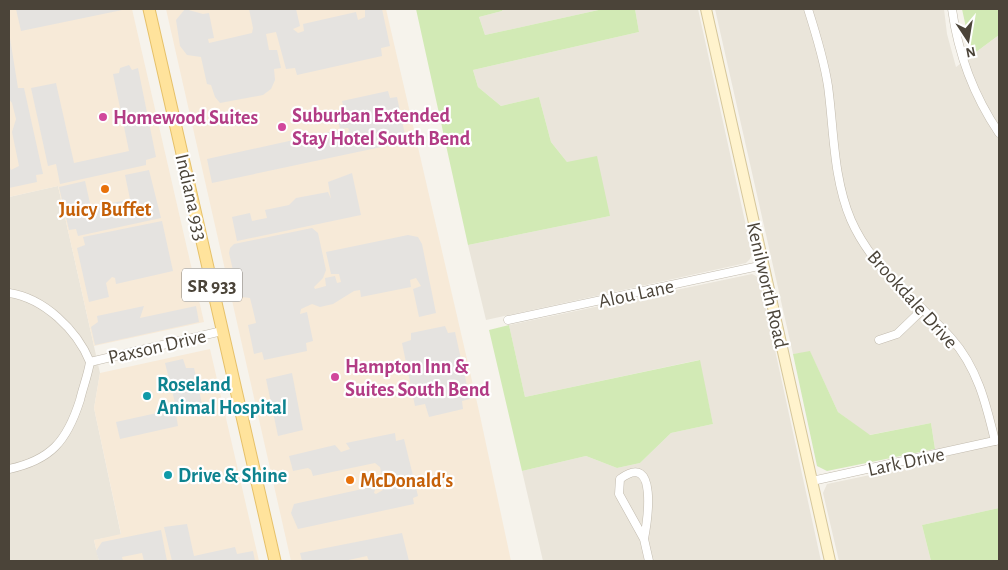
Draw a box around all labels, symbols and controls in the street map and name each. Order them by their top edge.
north arrow [943,15,993,65]
text: N [964,44,977,60]
place label: Suburban Extended Stay Hotel South Bend [292,106,471,149]
place label: Homewood Suites [113,108,259,128]
marker: Homewood Suites [97,111,109,123]
marker: Suburban Extended Stay Hotel South Bend [276,121,288,133]
street label: Indiana 933 [171,152,211,243]
marker: Juicy Buffet [99,183,111,195]
place label: Juicy Buffet [59,200,152,220]
street label: Kenilworth Road [743,220,791,350]
street label: Brookdale Drive [863,247,961,352]
road number: SR 933 [182,268,242,302]
street label: Alou Lane [597,276,676,312]
street label: Paxson Drive [106,326,208,368]
place label: Hampton Inn & Suites South Bend [345,357,490,400]
marker: Hampton Inn & Suites South Bend [329,371,341,383]
place label: Roseland Animal Hospital [157,375,287,418]
marker: Roseland Animal Hospital [141,390,153,402]
street label: Lark Drive [866,444,946,480]
place label: Drive & Shine [178,466,287,486]
marker: Drive & Shine [162,469,174,481]
place label: McDonald's [360,471,453,491]
marker: McDonald's [344,474,356,486]

